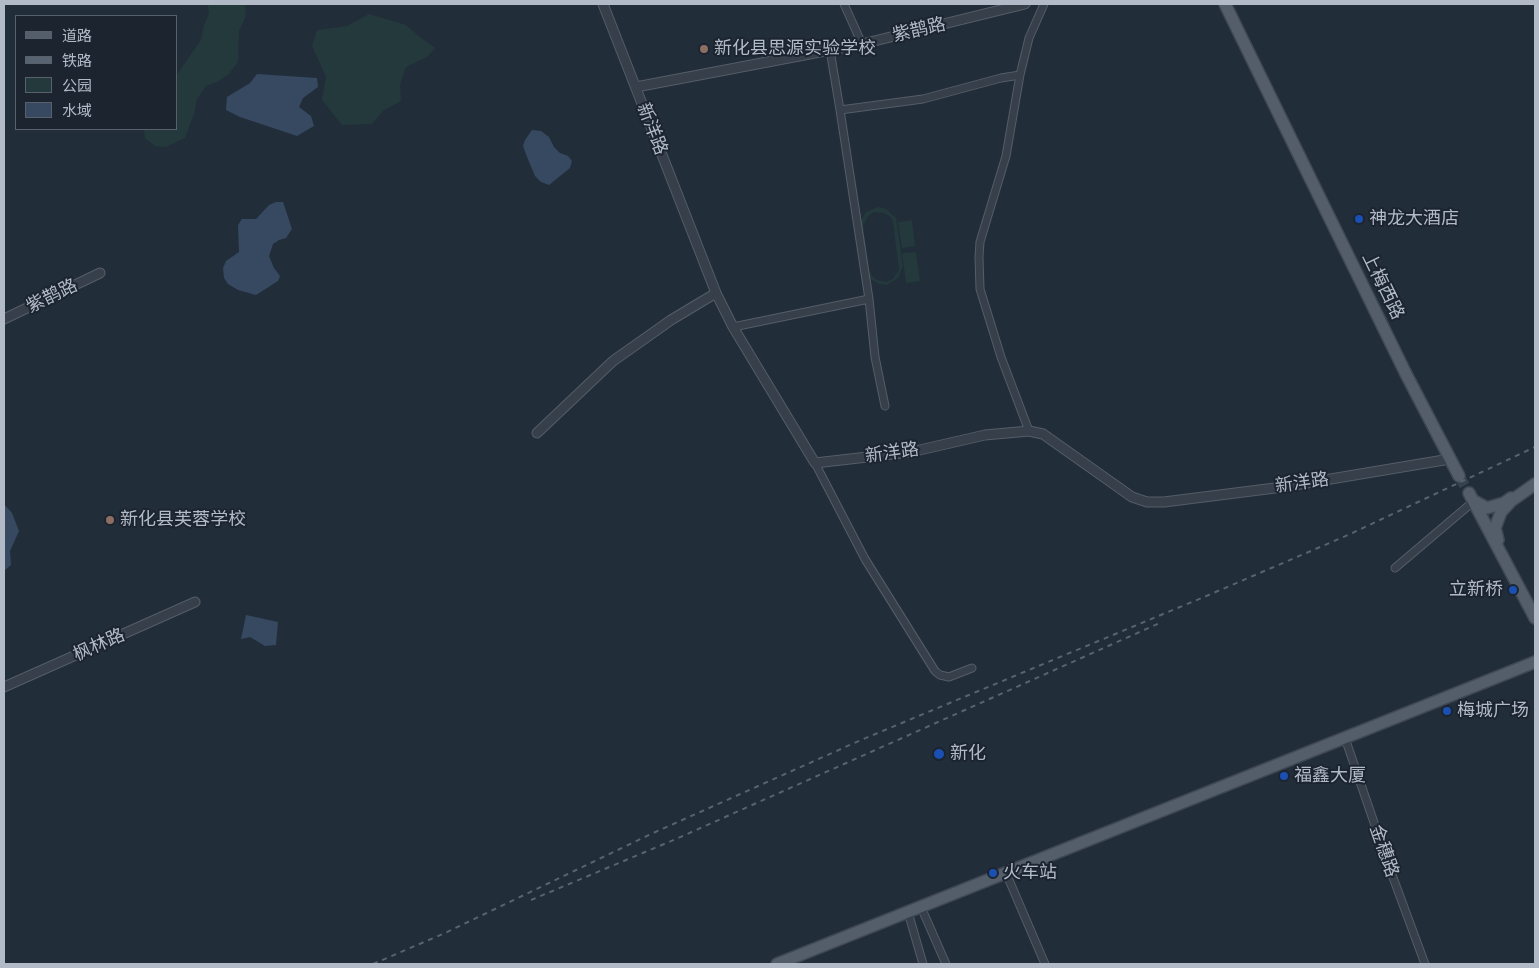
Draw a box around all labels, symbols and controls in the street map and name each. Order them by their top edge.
street label: 紫鹊路 [890,13,948,47]
legend [15,15,178,130]
text: 道路 [62,27,92,45]
place label: 新化县思源实验学校 [714,38,876,60]
marker: 新化县思源实验学校 [698,43,710,55]
text: 铁路 [62,52,92,70]
text: 公园 [62,77,92,95]
street label: 新洋路 [632,100,672,158]
text: 水域 [62,102,92,120]
place label: 神龙大酒店 [1369,208,1459,230]
marker: 神龙大酒店 [1353,213,1365,225]
street label: 上梅西路 [1358,249,1408,323]
street label: 紫鹊路 [23,274,81,318]
street label: 新洋路 [864,439,920,467]
street label: 新洋路 [1274,469,1330,497]
place label: 新化县芙蓉学校 [120,509,246,531]
marker: 新化县芙蓉学校 [104,514,116,526]
place label: 立新桥 [1449,579,1503,601]
marker: 立新桥 [1507,584,1519,596]
street label: 枫林路 [70,624,128,666]
place label: 梅城广场 [1457,700,1529,722]
marker: 梅城广场 [1441,705,1453,717]
place label: 新化 [950,743,986,765]
marker: 新化 [932,747,946,761]
place label: 福鑫大厦 [1294,765,1366,787]
marker: 福鑫大厦 [1278,770,1290,782]
street label: 金穗路 [1365,822,1403,880]
place label: 火车站 [1003,862,1057,884]
marker: 火车站 [987,867,999,879]

